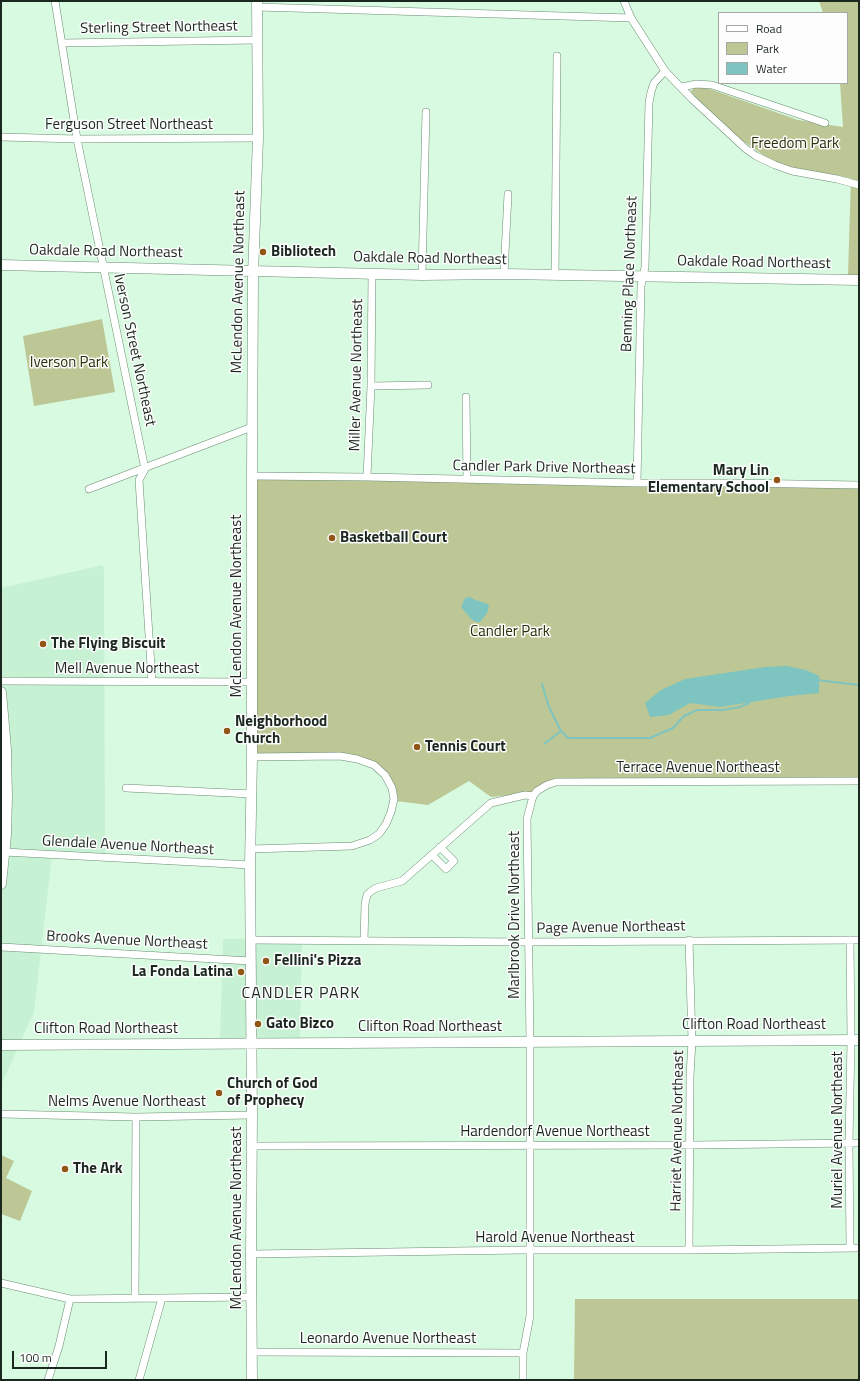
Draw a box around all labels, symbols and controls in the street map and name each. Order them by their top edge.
legend [718,12,848,84]
street label: Sterling Street Northeast [80,18,238,38]
text: Road [756,19,782,38]
text: Park [756,39,779,58]
text: Water [756,59,787,78]
street label: Ferguson Street Northeast [45,116,213,134]
park label: Freedom Park [751,135,839,153]
street label: McLendon Avenue Northeast [228,190,250,374]
street label: Benning Place Northeast [618,196,642,352]
street label: Oakdale Road Northeast [29,242,183,262]
place label: Bibliotech [271,243,336,261]
marker: Bibliotech [258,247,268,257]
street label: Oakdale Road Northeast [353,249,507,269]
street label: Oakdale Road Northeast [677,253,831,273]
street label: Iverson Street Northeast [109,272,159,428]
street label: Miller Avenue Northeast [347,298,367,452]
park label: Iverson Park [30,354,108,372]
street label: Candler Park Drive Northeast [452,457,636,479]
place label: Mary Lin Elementary School [648,462,769,497]
marker: Mary Lin Elementary School [772,475,782,485]
street label: McLendon Avenue Northeast [228,514,246,698]
place label: Basketball Court [340,529,447,547]
marker: Basketball Court [327,533,337,543]
park label: Candler Park [470,623,550,641]
place label: The Flying Biscuit [51,635,166,653]
marker: The Flying Biscuit [38,639,48,649]
street label: Mell Avenue Northeast [55,660,199,678]
place label: Neighborhood Church [235,713,327,748]
marker: Neighborhood Church [222,726,232,736]
place label: Tennis Court [425,738,506,756]
marker: Tennis Court [412,742,422,752]
street label: Terrace Avenue Northeast [616,759,780,777]
street label: Marlbrook Drive Northeast [506,831,524,999]
street label: Glendale Avenue Northeast [42,833,214,859]
street label: Page Avenue Northeast [536,918,686,938]
street label: Brooks Avenue Northeast [46,928,208,954]
place label: Fellini's Pizza [274,952,361,970]
marker: Fellini's Pizza [261,956,271,966]
place label: La Fonda Latina [132,963,233,981]
marker: La Fonda Latina [236,967,246,977]
district label: CANDLER PARK [242,984,360,1004]
place label: Gato Bizco [266,1015,334,1033]
street label: Clifton Road Northeast [682,1016,826,1034]
street label: Clifton Road Northeast [358,1018,502,1036]
marker: Gato Bizco [253,1019,263,1029]
street label: Clifton Road Northeast [34,1020,178,1038]
street label: Harriet Avenue Northeast [668,1050,688,1212]
street label: Muriel Avenue Northeast [829,1051,847,1209]
place label: Church of God of Prophecy [227,1075,318,1110]
marker: Church of God of Prophecy [214,1088,224,1098]
street label: Nelms Avenue Northeast [48,1093,206,1111]
street label: Hardendorf Avenue Northeast [460,1123,650,1141]
street label: McLendon Avenue Northeast [228,1126,246,1310]
place label: The Ark [73,1160,122,1178]
marker: The Ark [60,1164,70,1174]
street label: Harold Avenue Northeast [475,1229,635,1247]
street label: Leonardo Avenue Northeast [300,1330,476,1348]
scale bar [14,1343,109,1369]
text: 100 m [19,1348,52,1367]

